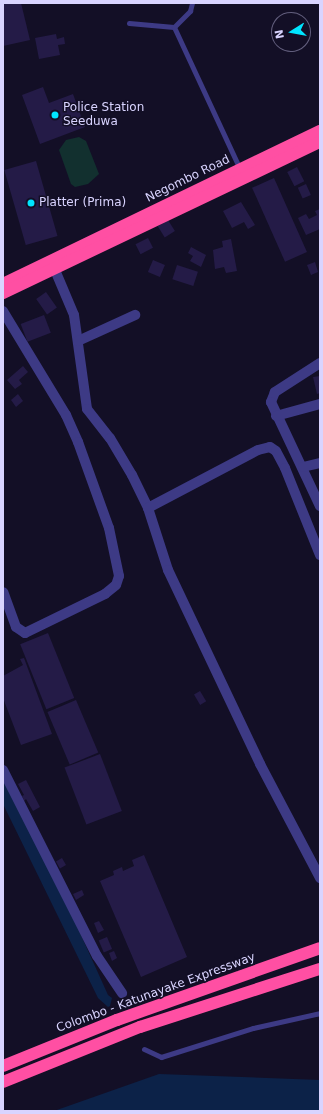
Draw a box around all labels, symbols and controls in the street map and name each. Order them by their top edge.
north arrow [271,12,311,52]
text: N [272,28,287,40]
place label: Police Station Seeduwa [63,101,144,129]
marker: Police Station Seeduwa [50,110,60,120]
street label: Negombo Road [144,152,232,206]
place label: Platter (Prima) [39,196,126,210]
marker: Platter (Prima) [26,198,36,208]
street label: Colombo - Katunayake Expressway [55,950,257,1036]

